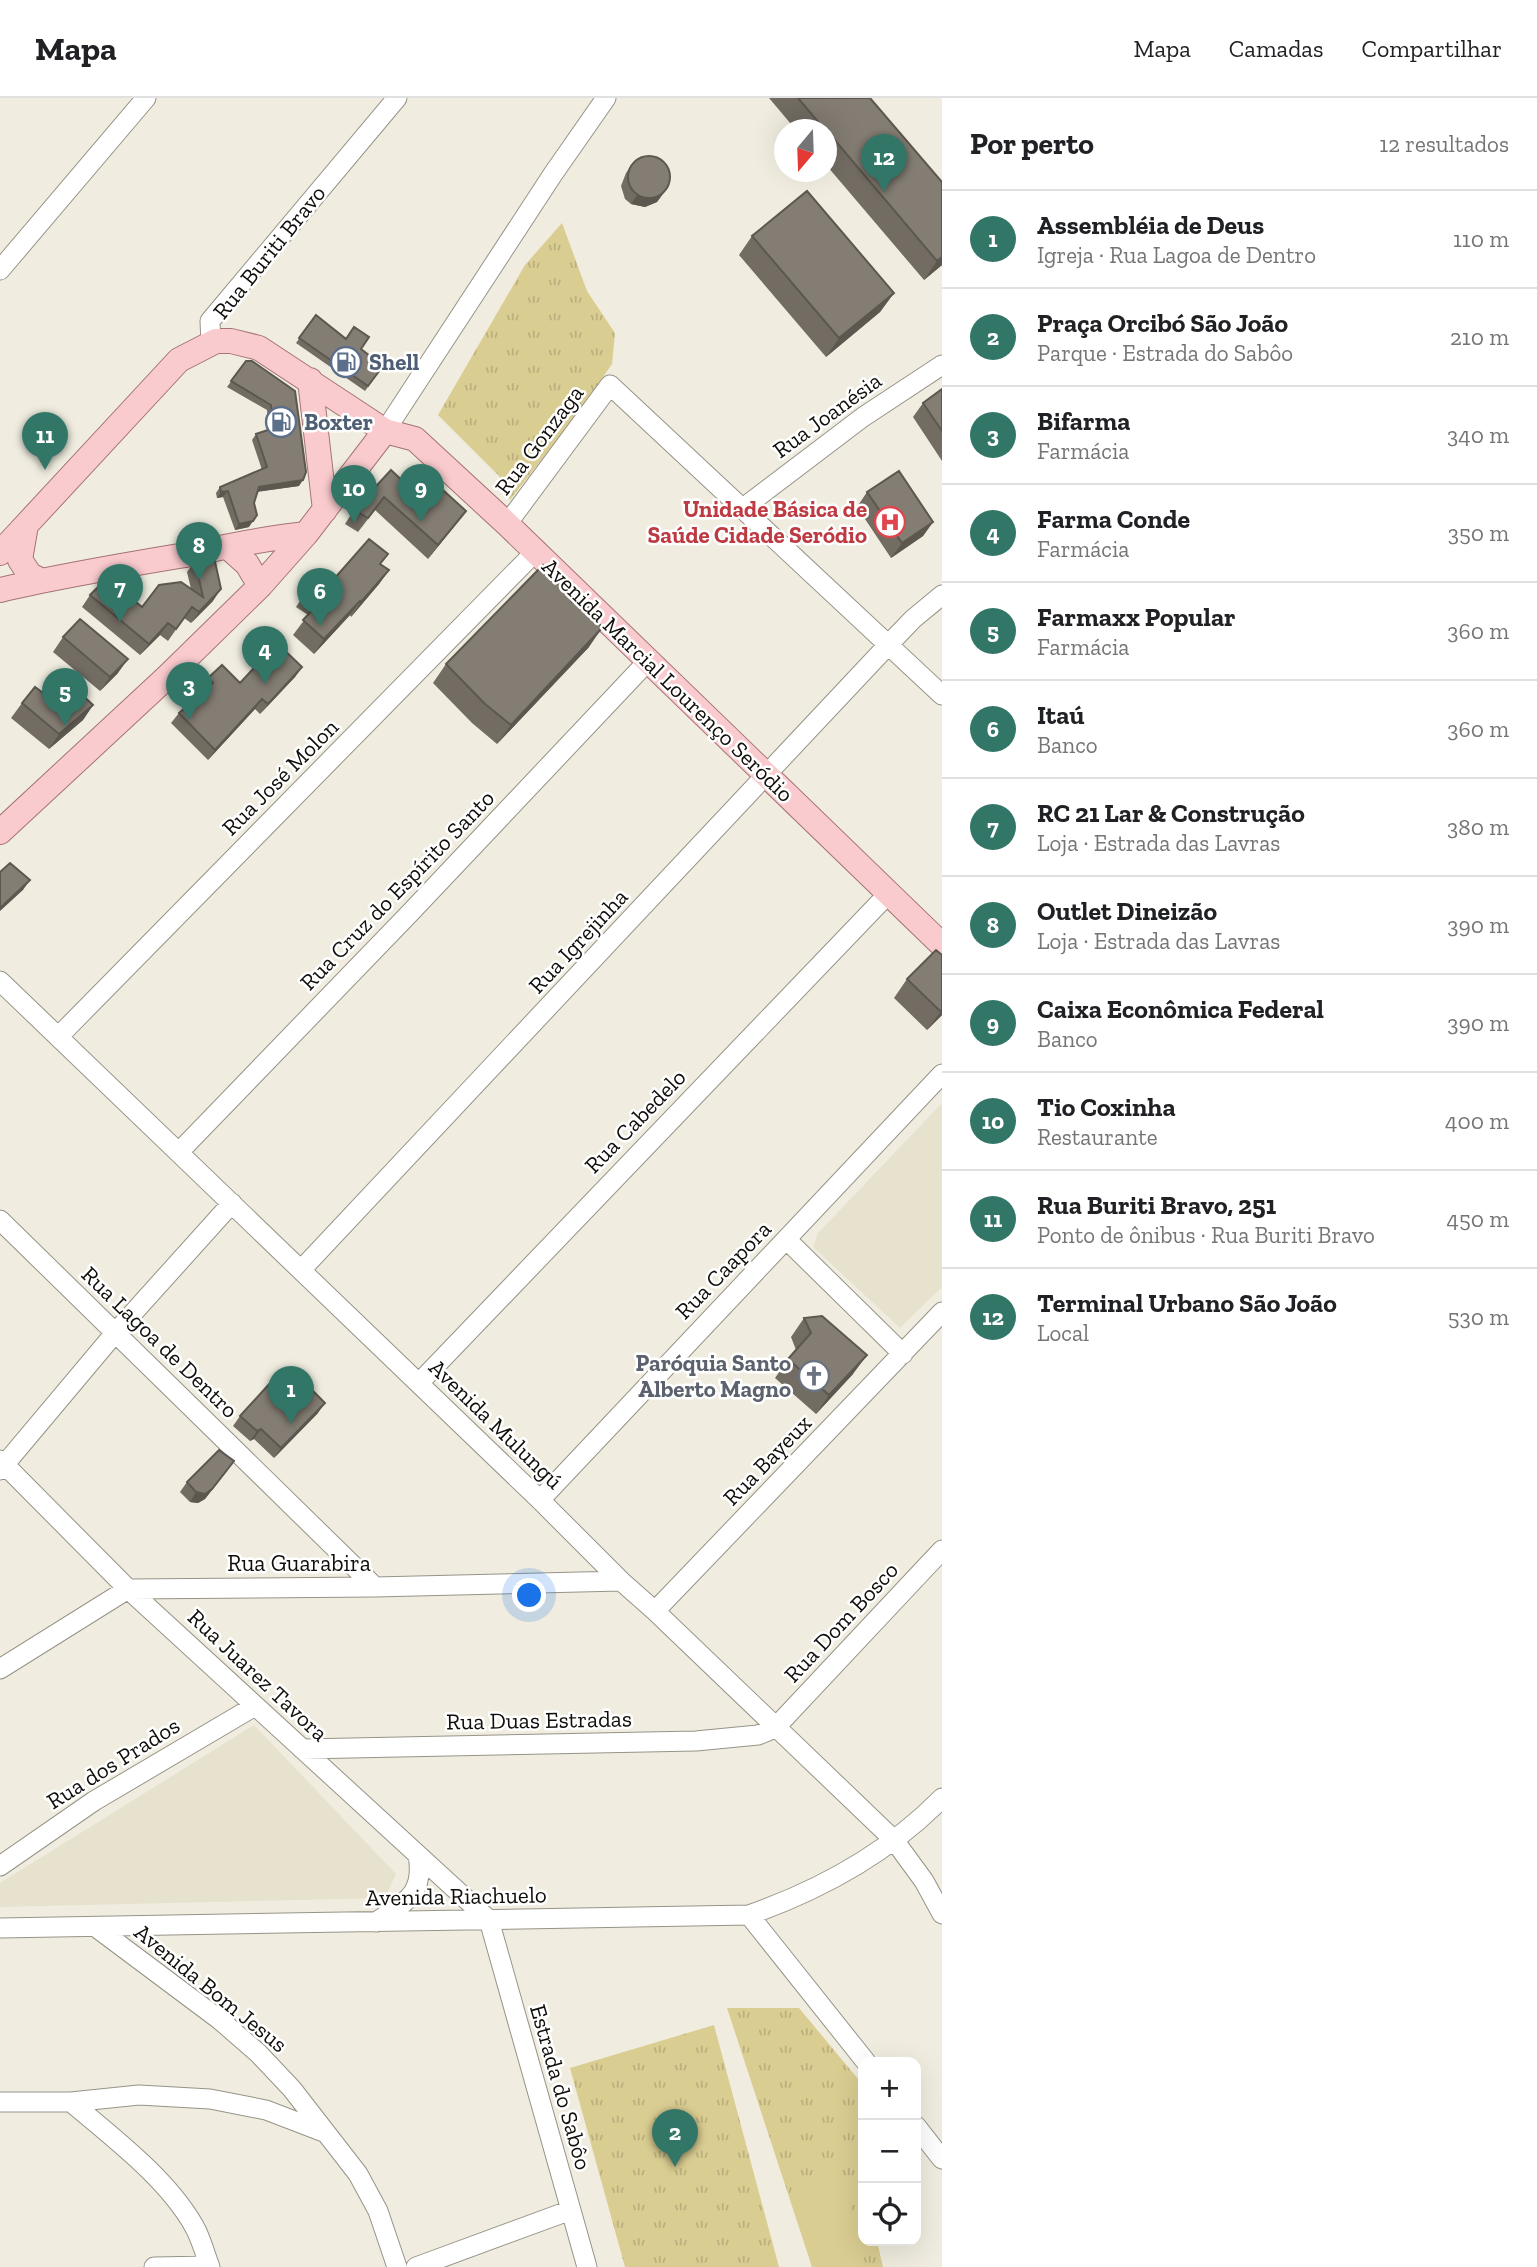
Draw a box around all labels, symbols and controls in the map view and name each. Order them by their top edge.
text: Mapa [35,29,117,68]
text: Mapa [1133,34,1191,63]
text: Camadas [1229,34,1323,63]
text: Compartilhar [1361,34,1502,63]
north arrow [774,119,837,182]
text: Por perto [970,126,1094,162]
text: 12 resultados [1379,130,1509,158]
pin: 12 [861,134,907,192]
street label: Rua Buriti Bravo [207,180,331,324]
text: Assembléia de Deus [1037,209,1264,241]
text: 1 [988,225,998,253]
text: 110 m [1453,225,1509,253]
text: Igreja · Rua Lagoa de Dentro [1037,241,1316,269]
text: Praça Orcibó São João [1037,307,1288,339]
text: 2 [987,323,999,351]
text: 210 m [1450,323,1509,351]
text: Parque · Estrada do Sabôo [1037,339,1293,367]
fuel station icon: Shell [329,345,363,379]
place label: Shell [369,348,420,376]
street label: Rua Joanésia [767,366,887,464]
street label: Rua Gonzaga [489,380,589,500]
fuel station icon: Boxter [264,405,298,439]
text: Bifarma [1037,405,1130,437]
place label: Boxter [304,408,373,436]
pin: 11 [22,412,68,470]
text: 3 [987,421,999,449]
text: 340 m [1447,421,1509,449]
text: Farmácia [1037,437,1129,465]
pin: 9 [398,464,444,522]
pin: 10 [331,465,377,523]
place label: Unidade Básica de Saúde Cidade Seródio [648,495,867,549]
text: Farma Conde [1037,503,1190,535]
hospital icon: Unidade Básica de Saúde Cidade Seródio [873,505,907,539]
text: 4 [986,519,1000,547]
text: 350 m [1448,519,1509,547]
pin: 8 [176,522,222,580]
text: Farmácia [1037,535,1129,563]
street label: Avenida Marcial Lourenço Seródio [536,552,800,808]
pin: 7 [97,564,143,622]
pin: 6 [297,568,343,626]
text: Farmaxx Popular [1037,601,1236,633]
text: 5 [987,617,999,645]
text: 360 m [1447,617,1509,645]
pin: 4 [242,626,288,684]
text: Farmácia [1037,633,1129,661]
pin: 3 [166,662,212,720]
pin: 5 [42,668,88,726]
text: Itaú [1037,699,1085,731]
street label: Rua José Molon [216,713,344,841]
text: 6 [987,715,999,743]
text: 360 m [1447,715,1509,743]
text: Banco [1037,731,1098,759]
street label: Rua Cruz do Espírito Santo [294,784,500,996]
text: RC 21 Lar & Construção [1037,797,1305,829]
text: 7 [987,813,999,841]
text: 380 m [1447,813,1509,841]
text: Loja · Estrada das Lavras [1037,829,1280,857]
street label: Rua Igrejinha [522,883,634,999]
text: Outlet Dineizão [1037,895,1217,927]
text: 8 [987,911,999,939]
text: 390 m [1447,911,1509,939]
text: Loja · Estrada das Lavras [1037,927,1280,955]
text: Caixa Econômica Federal [1037,993,1324,1025]
text: 9 [987,1009,999,1037]
text: 390 m [1447,1009,1509,1037]
text: Banco [1037,1025,1098,1053]
street label: Rua Cabedelo [578,1063,692,1179]
text: Tio Coxinha [1037,1091,1176,1123]
text: 10 [982,1107,1004,1135]
text: 400 m [1445,1107,1509,1135]
text: Restaurante [1037,1123,1158,1151]
text: Rua Buriti Bravo, 251 [1037,1189,1276,1221]
text: 11 [984,1205,1002,1233]
text: 450 m [1447,1205,1509,1233]
street label: Rua Caapora [669,1215,777,1325]
text: Ponto de ônibus · Rua Buriti Bravo [1037,1221,1375,1249]
street label: Rua Lagoa de Dentro [76,1260,244,1424]
text: Terminal Urbano São João [1037,1287,1337,1319]
text: 12 [982,1303,1004,1331]
text: 530 m [1448,1303,1509,1331]
text: Local [1037,1319,1089,1347]
place label: Paróquia Santo Alberto Magno [635,1349,791,1403]
street label: Avenida Mulungú [423,1353,569,1495]
church icon: Paróquia Santo Alberto Magno [797,1359,831,1393]
pin: 1 [268,1366,314,1424]
street label: Rua Bayeux [717,1409,817,1511]
street label: Rua Guarabira [227,1549,371,1577]
street label: Rua Dom Bosco [778,1556,904,1688]
your location [512,1578,546,1612]
street label: Rua Juarez Tavora [182,1603,334,1747]
street label: Rua Duas Estradas [446,1704,632,1736]
street label: Rua dos Prados [41,1711,185,1815]
street label: Avenida Riachuelo [365,1880,547,1912]
street label: Avenida Bom Jesus [129,1918,293,2058]
street label: Estrada do Sabôo [524,2001,598,2173]
map controls [858,2057,921,2246]
button: + [858,2057,921,2120]
pin: 2 [652,2109,698,2167]
button: − [858,2120,921,2183]
button: locate [858,2183,921,2246]

